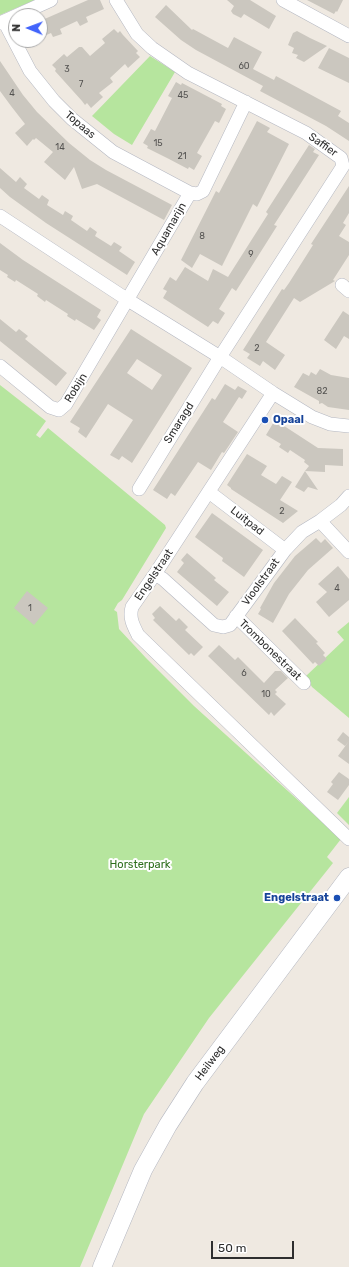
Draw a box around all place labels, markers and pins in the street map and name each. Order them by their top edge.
place label: Opaal [273,413,304,427]
marker: Opaal [260,415,270,425]
place label: Engelstraat [264,891,329,905]
marker: Engelstraat [332,893,342,903]

